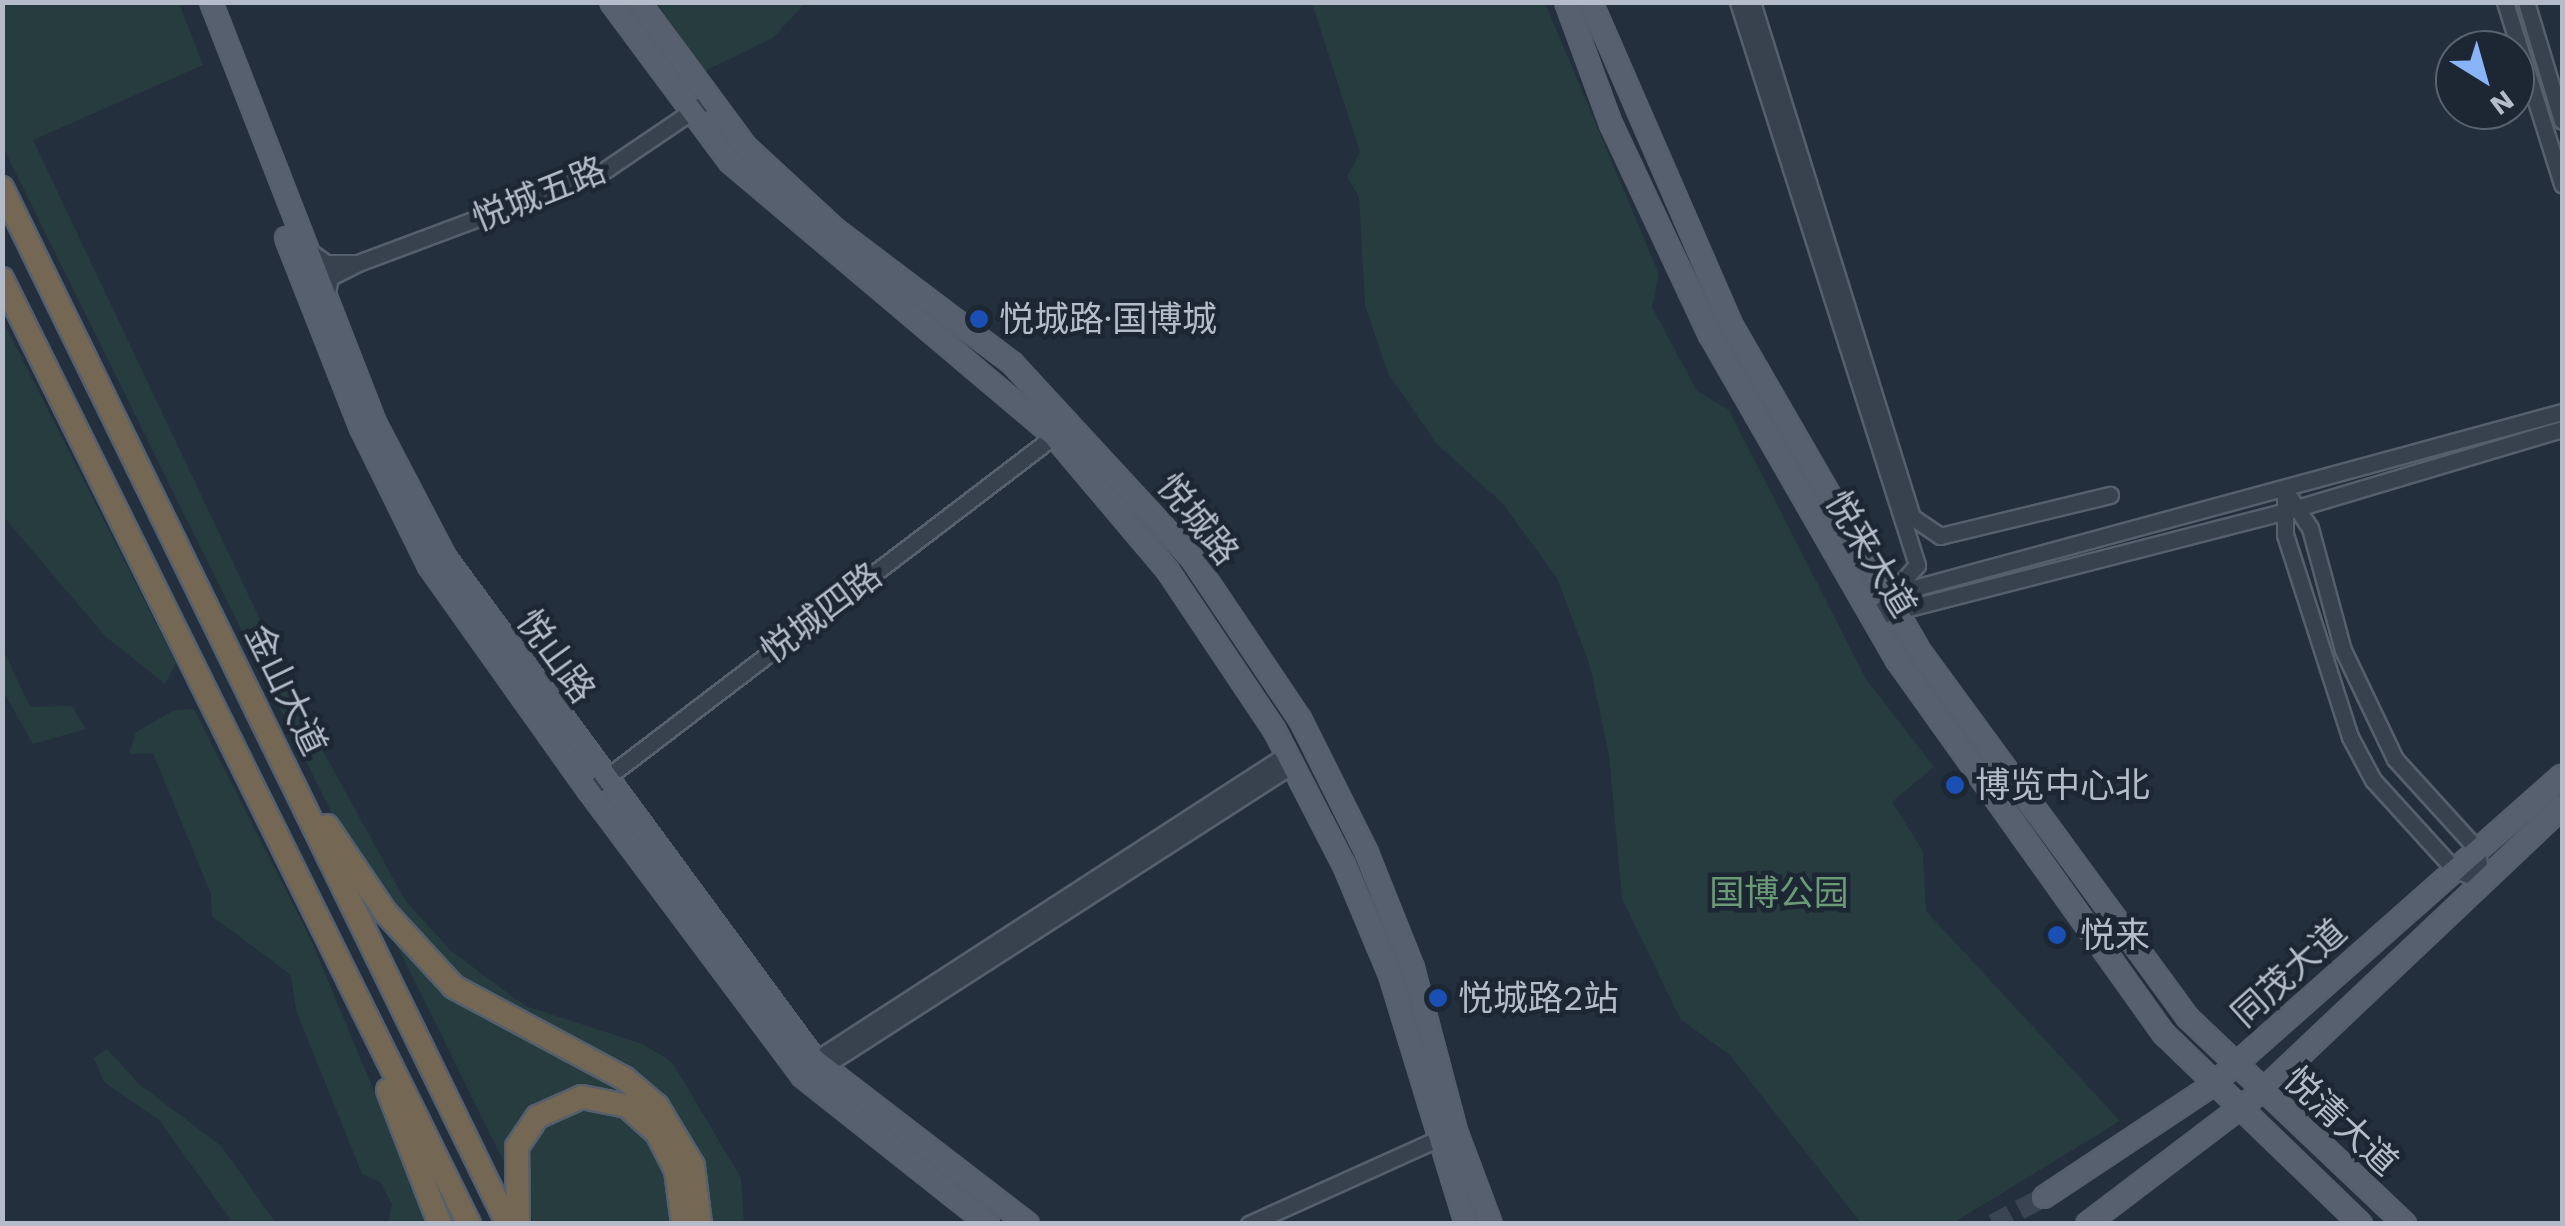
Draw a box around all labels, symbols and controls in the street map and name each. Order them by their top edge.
north arrow [2435,30,2535,130]
text: N [2484,83,2520,122]
street label: 悦城五路 [466,148,612,240]
place label: 悦城路·国博城 [999,298,1217,340]
marker: 悦城路·国博城 [968,308,990,330]
street label: 悦城路 [1149,465,1247,573]
street label: 悦来大道 [1817,483,1925,625]
street label: 悦城四路 [752,554,890,672]
street label: 悦山路 [508,601,604,711]
street label: 金山大道 [236,618,336,762]
place label: 博览中心北 [1975,764,2150,806]
marker: 博览中心北 [1944,774,1966,796]
park label: 国博公园 [1709,872,1849,914]
street label: 同茂大道 [2223,911,2355,1035]
place label: 悦来 [2080,914,2150,956]
marker: 悦来 [2044,922,2070,948]
place label: 悦城路2站 [1458,977,1618,1019]
marker: 悦城路2站 [1427,987,1449,1009]
street label: 悦清大道 [2275,1058,2407,1184]

